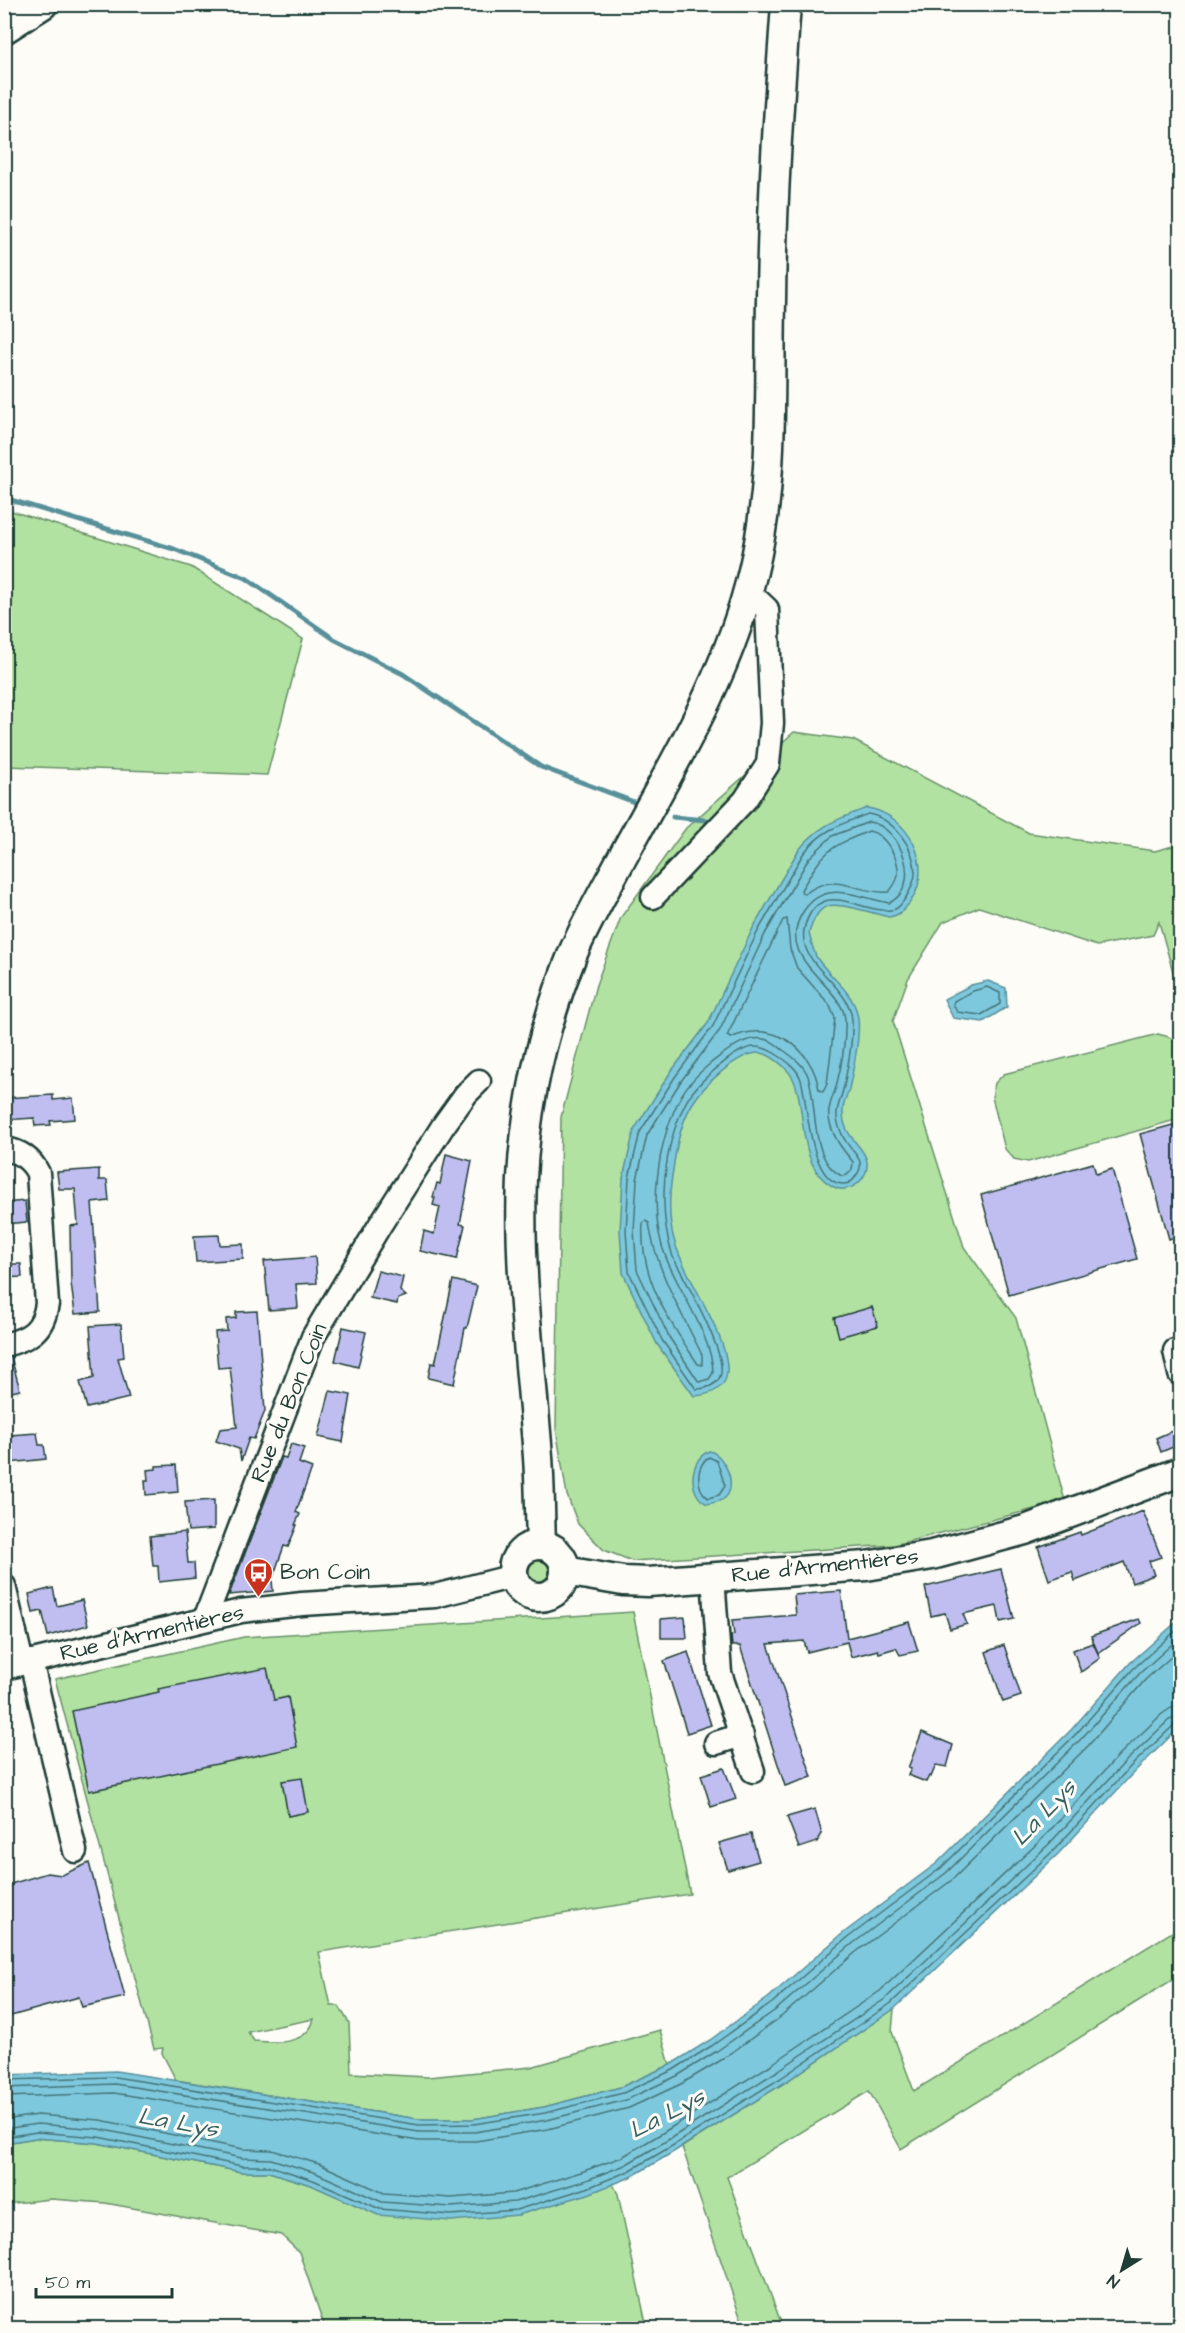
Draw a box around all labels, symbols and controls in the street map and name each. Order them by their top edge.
street label: Rue du Bon Coin [243,1319,335,1487]
street label: Rue d'Armentières [730,1541,920,1591]
bus stop icon: Bon Coin [243,1556,275,1598]
place label: Bon Coin [280,1557,370,1588]
street label: Rue d'Armentières [57,1597,247,1669]
water label: La Lys [1004,1771,1085,1854]
water label: La Lys [624,2080,712,2147]
water label: La Lys [136,2099,222,2147]
north arrow [1092,2240,1152,2300]
scale bar [36,2261,172,2299]
text: N [1103,2269,1124,2293]
text: 50 m [45,2270,90,2295]

